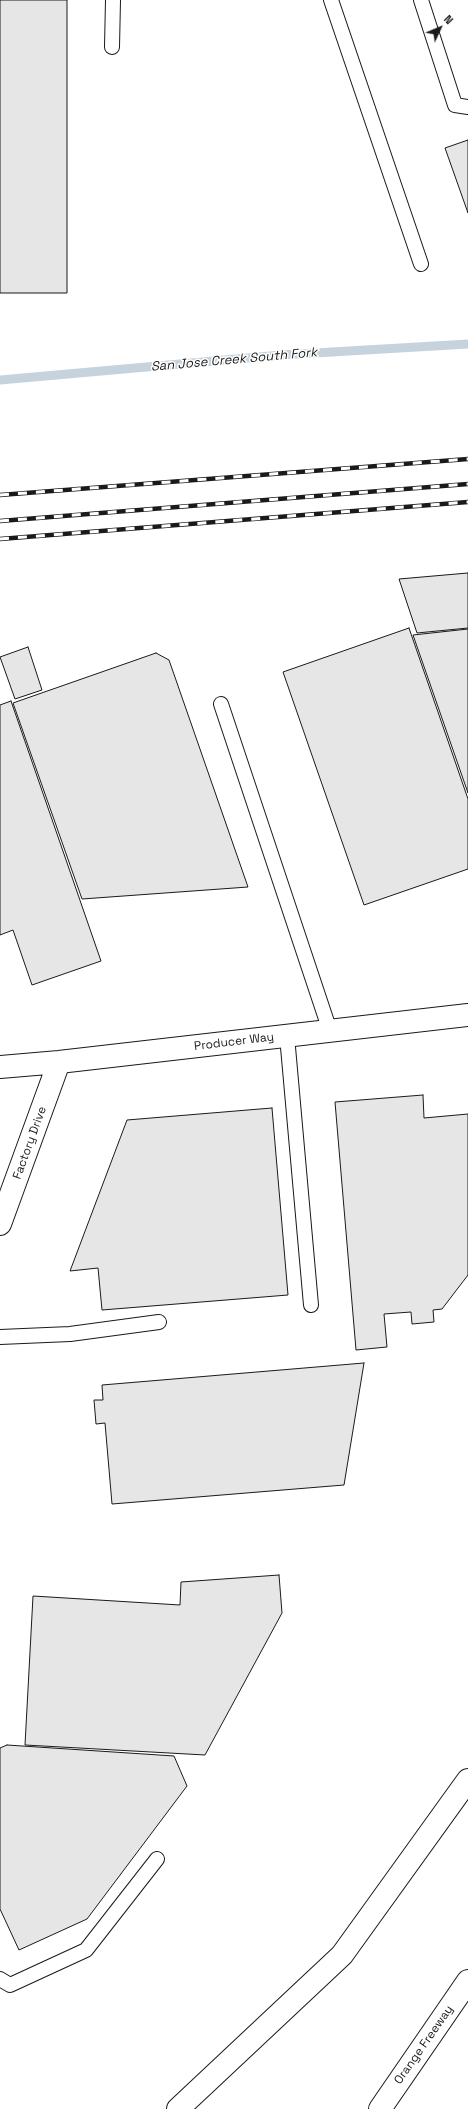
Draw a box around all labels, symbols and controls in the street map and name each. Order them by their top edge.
north arrow [420,8,460,48]
text: N [441,12,456,27]
water label: San Jose Creek South Fork [150,345,318,375]
street label: Producer Way [193,1030,275,1054]
street label: Factory Drive [10,1105,50,1181]
street label: Orange Freeway [391,2003,457,2087]

